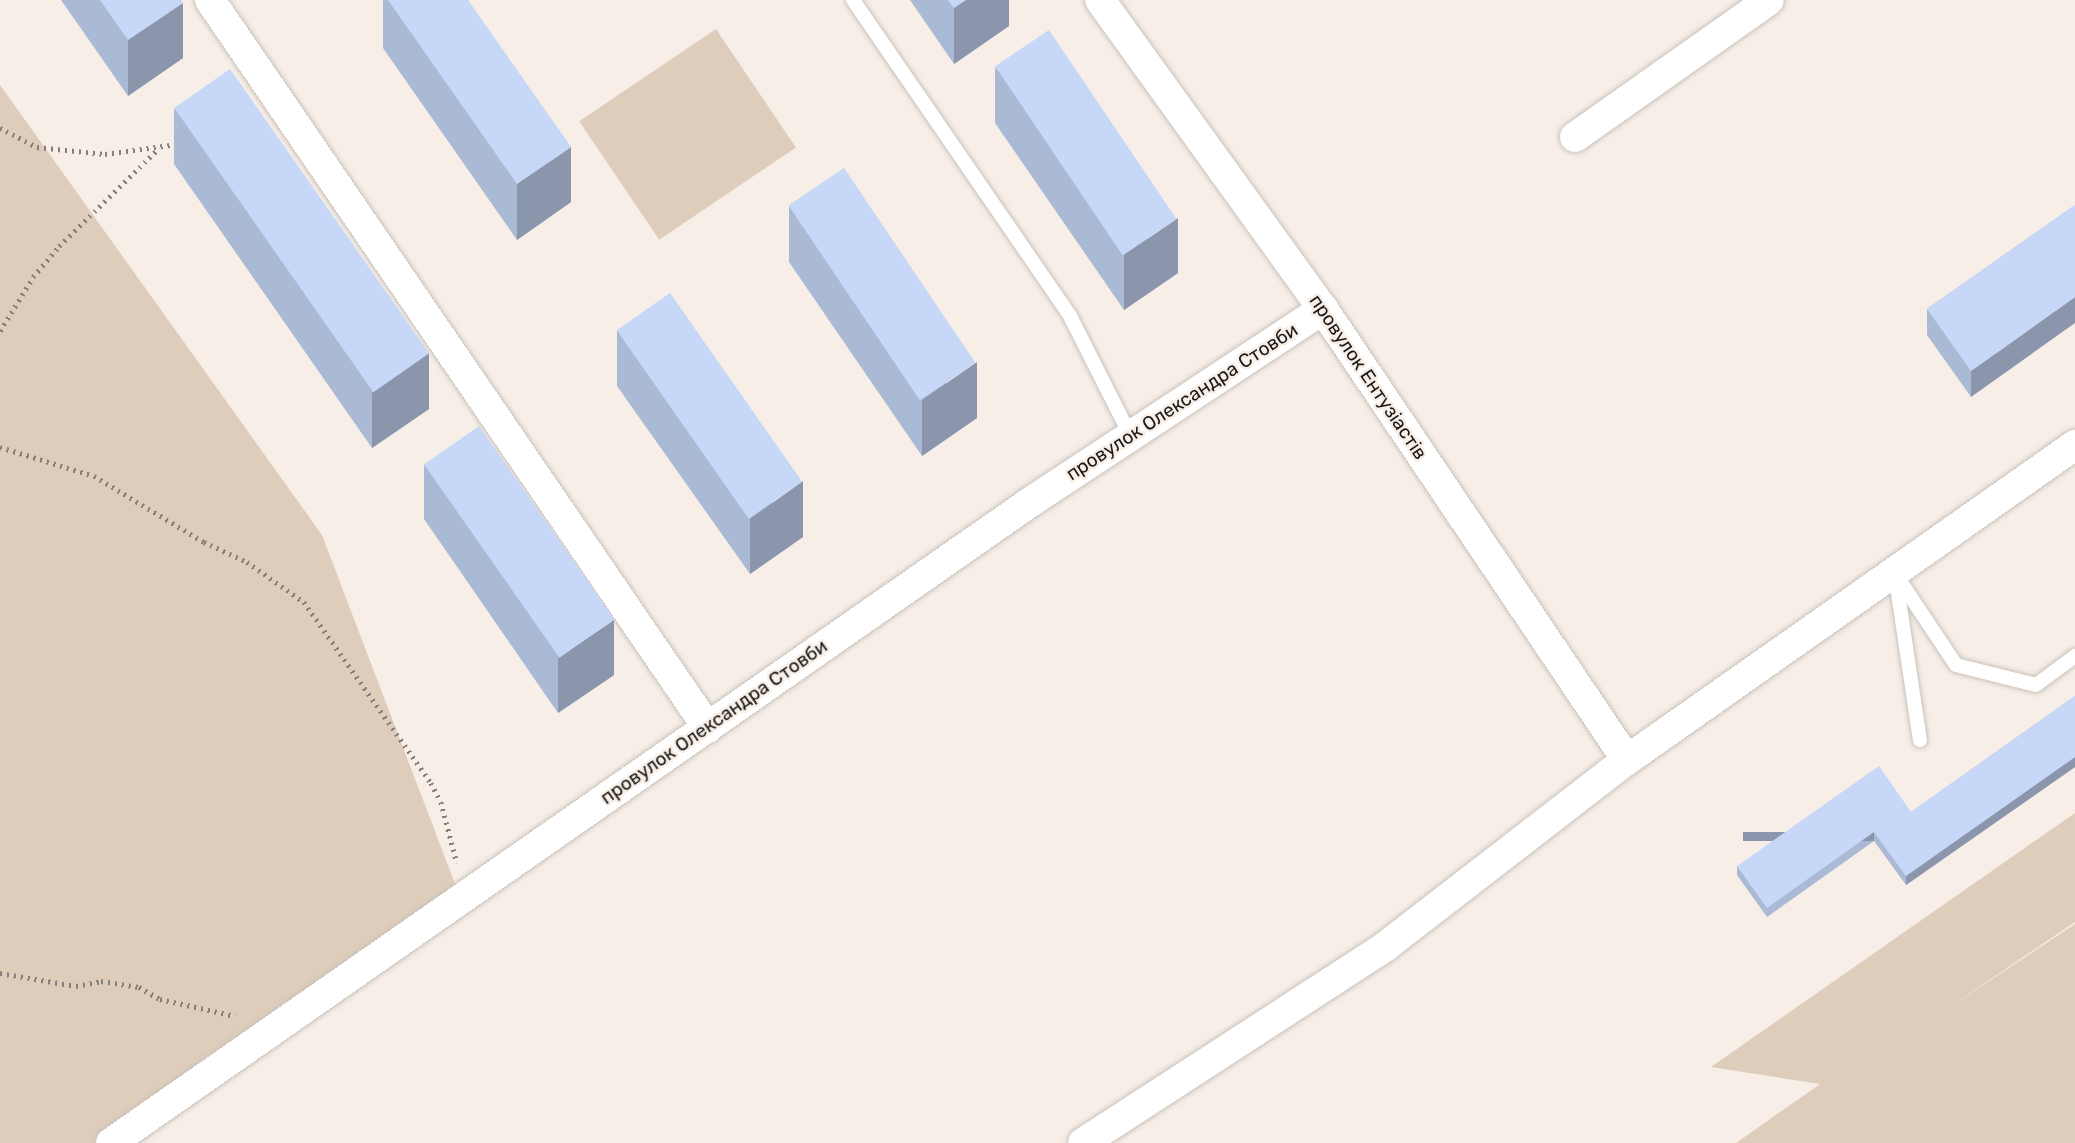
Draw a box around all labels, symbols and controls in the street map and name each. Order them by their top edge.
street label: провулок Ентузіастів [1304,290,1432,464]
street label: провулок Олександра Стовби [1062,318,1302,486]
street label: провулок Олександра Стовби [596,635,832,809]

